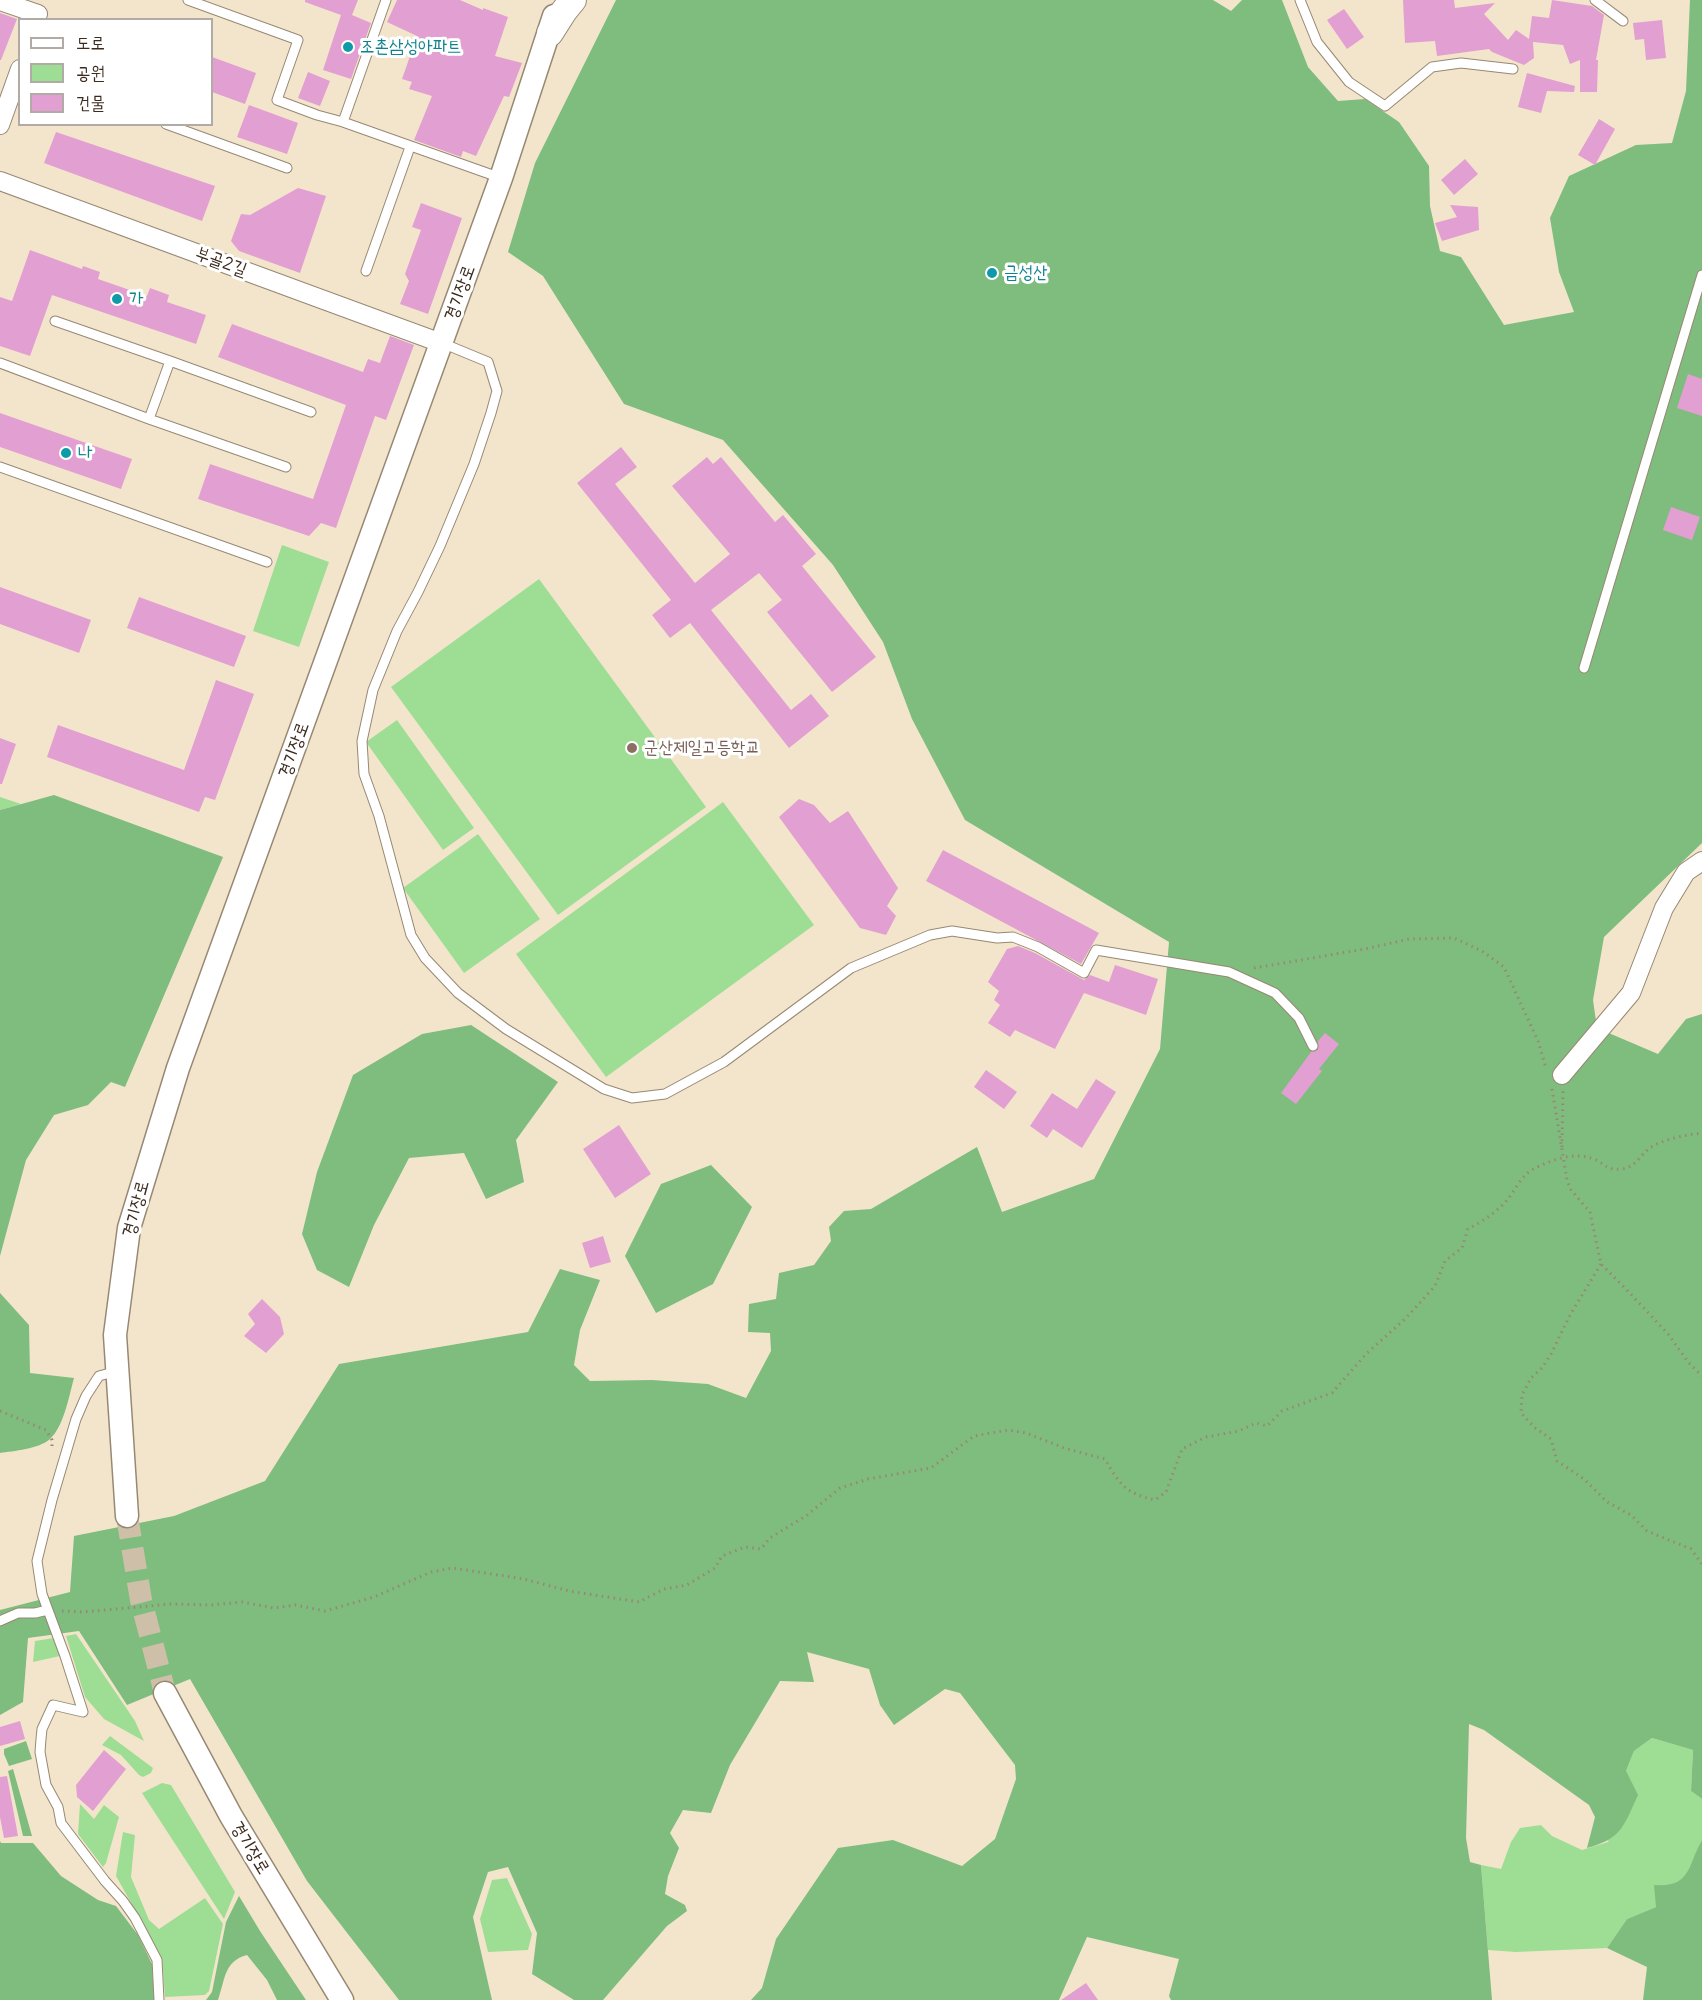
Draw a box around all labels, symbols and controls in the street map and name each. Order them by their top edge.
legend [18,18,213,126]
text: 도로 [76,31,105,54]
place label: 조촌삼성아파트 [360,36,461,58]
marker: 조촌삼성아파트 [341,40,355,54]
text: 공원 [76,61,105,84]
text: 건물 [76,91,105,114]
street label: 부골2길 [192,243,250,281]
street label: 경기장로 [440,262,480,324]
place label: 금성산 [1004,262,1047,284]
marker: 금성산 [985,266,999,280]
place label: 가 [129,288,143,310]
marker: 가 [110,292,124,306]
place label: 나 [78,442,92,464]
marker: 나 [59,446,73,460]
street label: 경기장로 [274,719,314,781]
place label: 군산제일고등학교 [644,737,760,759]
marker: 군산제일고등학교 [625,741,639,755]
street label: 경기장로 [118,1178,154,1240]
street label: 경기장로 [226,1818,274,1878]

